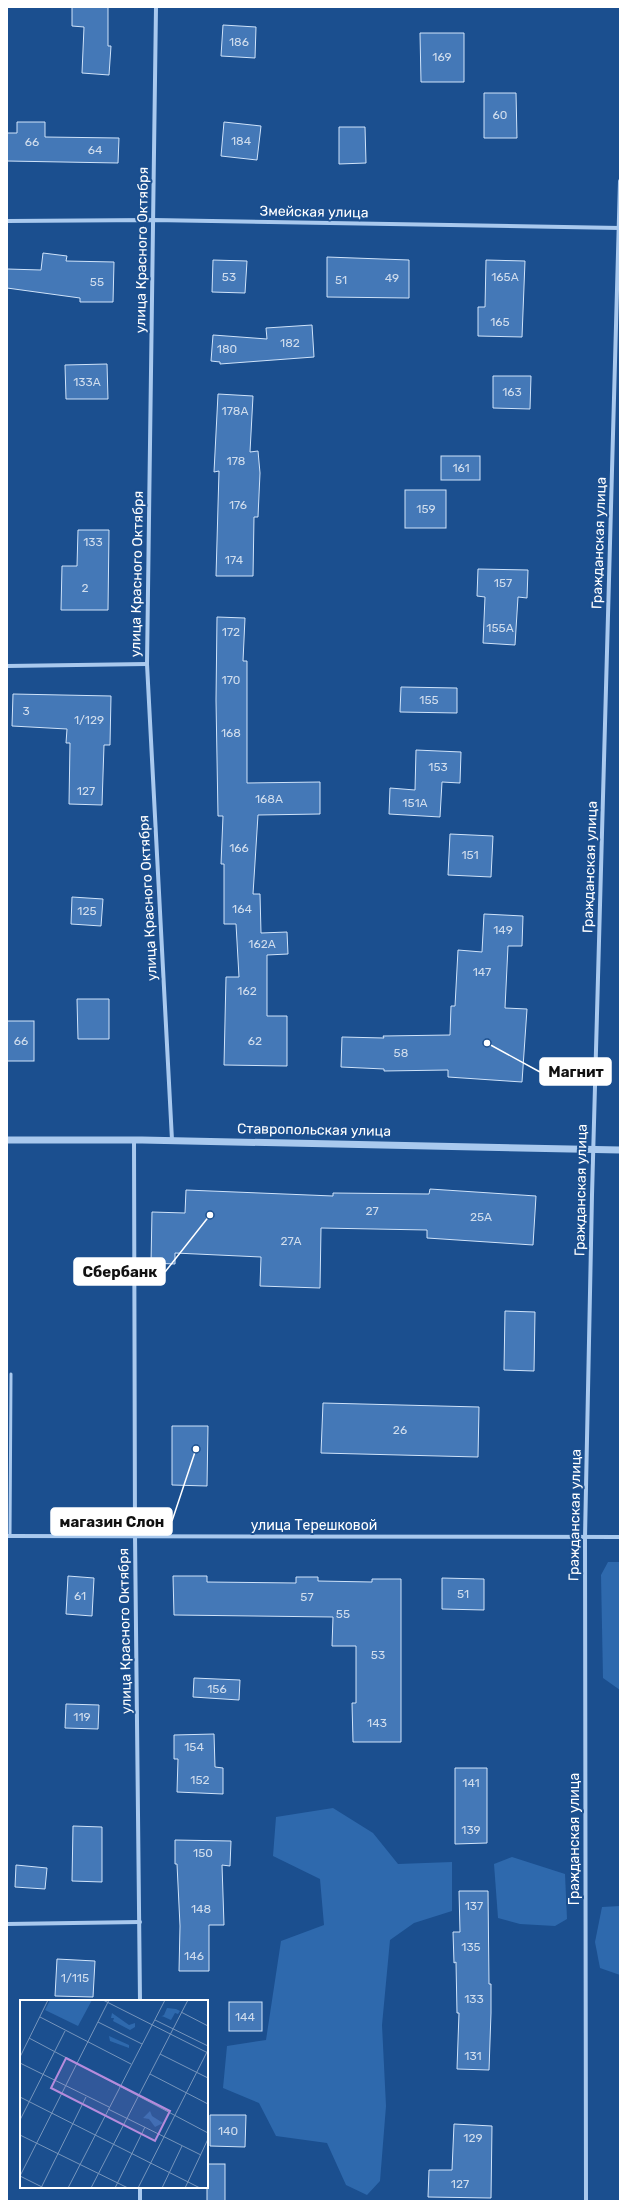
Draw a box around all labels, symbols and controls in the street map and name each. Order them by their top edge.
house number: 186 [229,35,249,49]
house number: 169 [432,50,452,64]
house number: 60 [493,108,507,122]
house number: 184 [231,134,252,148]
house number: 66 [25,135,39,149]
house number: 64 [88,143,103,157]
street label: улица Красного Октября [132,167,152,333]
street label: Змейская улица [259,203,369,221]
house number: 53 [222,270,236,284]
house number: 165А [491,270,519,284]
house number: 49 [385,271,399,285]
house number: 51 [335,273,347,287]
house number: 55 [90,275,104,289]
house number: 165 [490,315,510,329]
house number: 182 [280,336,300,350]
house number: 180 [217,342,237,356]
house number: 133А [73,375,101,389]
house number: 163 [502,385,522,399]
house number: 178А [222,404,248,418]
house number: 178 [227,454,245,468]
house number: 161 [452,461,470,475]
street label: Гражданская улица [588,477,610,609]
street label: улица Красного Октября [127,491,147,657]
house number: 176 [229,498,247,512]
house number: 159 [416,502,436,516]
house number: 133 [83,535,103,549]
house number: 174 [225,553,244,567]
house number: 157 [494,576,512,590]
house number: 2 [81,581,89,595]
house number: 155А [486,621,514,635]
house number: 172 [222,625,240,639]
house number: 170 [222,673,240,687]
house number: 155 [419,693,439,707]
house number: 3 [22,704,30,718]
house number: 1/129 [74,713,104,727]
house number: 168 [221,726,241,740]
house number: 153 [428,760,448,774]
house number: 127 [77,784,95,798]
house number: 168А [255,792,283,806]
house number: 151А [402,796,428,810]
street label: Гражданская улица [579,801,601,933]
street label: улица Красного Октября [135,815,161,981]
house number: 166 [229,841,249,855]
house number: 151 [461,848,479,862]
house number: 164 [232,902,252,916]
house number: 125 [77,904,97,918]
house number: 149 [493,923,513,937]
house number: 162А [248,937,276,951]
house number: 147 [473,965,491,979]
house number: 162 [237,984,257,998]
house number: 66 [14,1034,28,1048]
house number: 62 [248,1034,262,1048]
house number: 58 [394,1046,408,1060]
callout: Магнит [540,1058,611,1085]
text: Магнит [548,1063,605,1081]
street label: Ставропольская улица [237,1120,391,1140]
street label: Гражданская улица [571,1124,591,1256]
house number: 27 [365,1204,379,1218]
house number: 25А [470,1210,492,1224]
house number: 27А [280,1234,302,1248]
callout: Сбербанк [74,1258,165,1285]
text: Сбербанк [83,1263,157,1281]
house number: 26 [393,1423,407,1437]
street label: Гражданская улица [565,1449,585,1581]
callout: магазин Слон [51,1508,172,1535]
text: магазин Слон [60,1513,164,1531]
street label: улица Терешковой [251,1517,377,1534]
street label: улица Красного Октября [115,1548,135,1714]
house number: 51 [457,1587,469,1601]
house number: 61 [74,1589,86,1603]
house number: 57 [300,1590,314,1604]
house number: 55 [336,1607,350,1621]
house number: 53 [371,1648,385,1662]
house number: 156 [207,1682,227,1696]
house number: 119 [73,1710,91,1724]
house number: 143 [367,1716,387,1730]
house number: 154 [184,1740,204,1754]
house number: 152 [190,1773,210,1787]
street label: Гражданская улица [566,1773,583,1905]
house number: 141 [462,1776,480,1790]
house number: 139 [461,1823,481,1837]
house number: 150 [193,1846,213,1860]
house number: 137 [465,1899,483,1913]
house number: 148 [191,1902,211,1916]
house number: 135 [461,1940,481,1954]
house number: 146 [184,1949,204,1963]
house number: 1/115 [61,1971,89,1985]
house number: 133 [464,1992,484,2006]
inset map [20,2000,208,2188]
house number: 144 [235,2010,256,2024]
house number: 131 [464,2049,482,2063]
house number: 140 [218,2124,238,2138]
house number: 129 [463,2131,483,2145]
house number: 127 [451,2177,469,2191]

